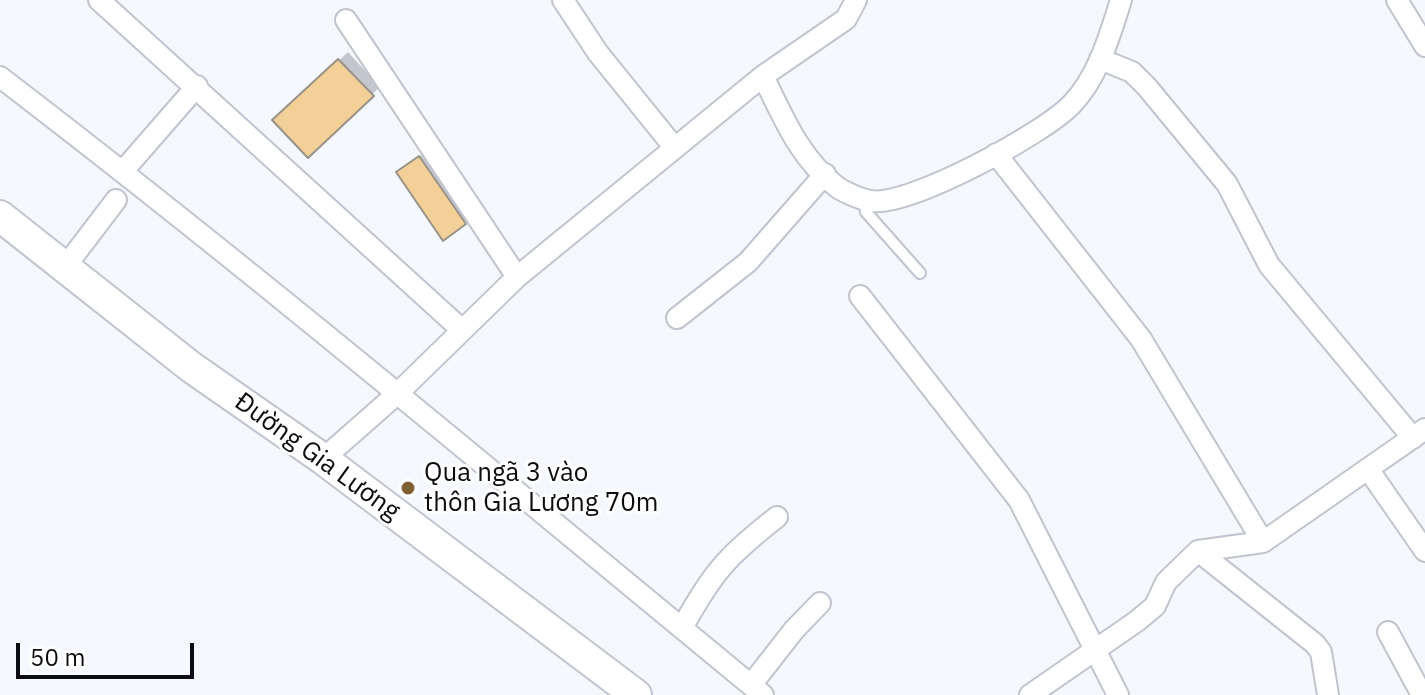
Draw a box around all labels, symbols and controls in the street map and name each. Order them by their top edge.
street label: Đường Gia Lương [228,387,406,527]
place label: Qua ngã 3 vào thôn Gia Lương 70m [424,457,659,518]
marker: Qua ngã 3 vào thôn Gia Lương 70m [399,479,417,497]
scale bar [20,627,198,677]
text: 50 m [30,641,85,673]

